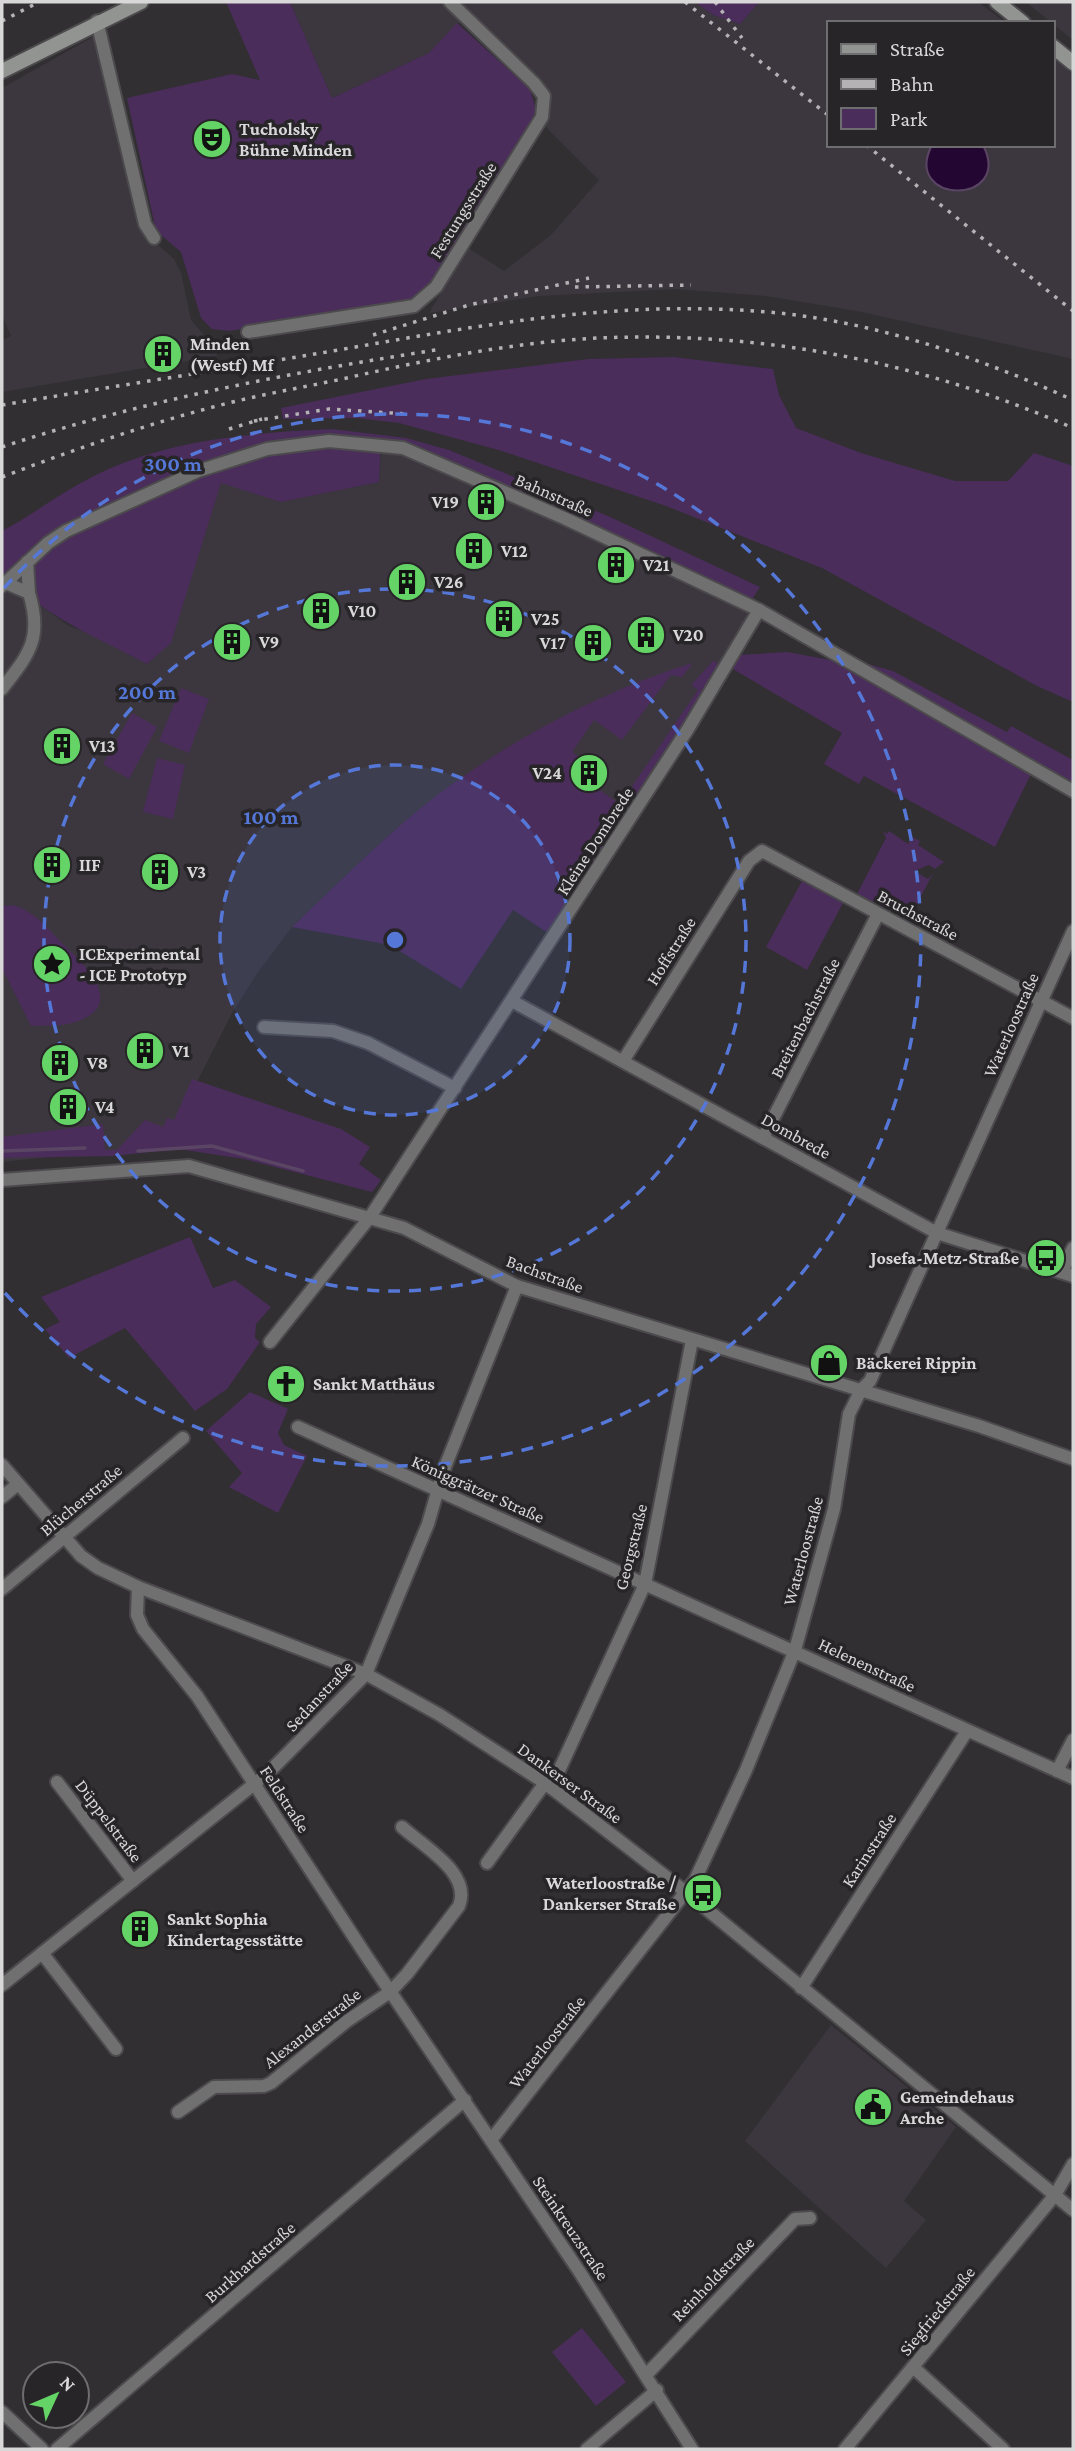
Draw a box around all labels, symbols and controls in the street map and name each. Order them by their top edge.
legend [827,21,1054,147]
text: Straße [890,37,944,61]
text: Bahn [890,72,934,96]
text: Park [890,107,927,131]
theatre icon: Tucholsky Bühne Minden [191,118,233,160]
place label: Tucholsky Bühne Minden [239,119,353,160]
street label: Festungsstraße [425,158,501,262]
building icon: Minden (Westf) Mf [142,333,184,375]
place label: Minden (Westf) Mf [190,334,275,376]
text: 300 m [144,452,202,476]
street label: Bahnstraße [512,469,596,521]
building icon: V19 [465,481,507,523]
place label: V19 [431,492,459,512]
building icon: V12 [453,530,495,572]
place label: V12 [500,541,528,561]
building icon: V21 [595,544,637,586]
place label: V21 [642,555,670,575]
building icon: V26 [386,561,428,603]
place label: V26 [433,572,464,592]
building icon: V10 [300,590,342,632]
building icon: V25 [483,598,525,640]
place label: V10 [347,601,377,621]
place label: V25 [530,609,560,629]
building icon: V20 [625,614,667,656]
building icon: V9 [211,621,253,663]
building icon: V17 [572,622,614,664]
place label: V20 [672,625,704,645]
place label: V9 [258,632,279,652]
place label: V17 [539,633,566,653]
text: 200 m [118,680,176,704]
building icon: V13 [41,725,83,767]
place label: V13 [88,736,115,756]
building icon: V24 [568,752,610,794]
place label: V24 [532,763,562,783]
street label: Kleine Dombrede [553,783,637,899]
text: 100 m [243,805,299,829]
building icon: IIF [31,844,73,886]
building icon: V3 [139,851,181,893]
place label: IIF [79,855,101,875]
place label: V3 [186,862,206,882]
street label: Bruchstraße [874,885,962,945]
street label: Hoffstraße [642,913,700,989]
centre of rings [383,928,407,952]
place icon: ICExperimental - ICE Prototyp [31,943,73,985]
place label: ICExperimental - ICE Prototyp [79,944,200,985]
street label: Breitenbachstraße [766,955,844,1081]
street label: Waterloostraße [979,970,1043,1080]
building icon: V1 [124,1030,166,1072]
place label: V1 [171,1041,190,1061]
building icon: V8 [39,1042,81,1084]
place label: V8 [86,1053,108,1073]
building icon: V4 [47,1086,89,1128]
place label: V4 [94,1097,115,1117]
street label: Dombrede [758,1109,834,1163]
bus stop icon: Josefa-Metz-Straße [1025,1237,1067,1279]
place label: Josefa-Metz-Straße [869,1248,1019,1268]
street label: Bachstraße [504,1251,586,1297]
shop icon: Bäckerei Rippin [808,1342,850,1384]
place label: Bäckerei Rippin [856,1353,977,1373]
church icon: Sankt Matthäus [265,1363,307,1405]
place label: Sankt Matthäus [313,1374,435,1394]
street label: Königgrätzer Straße [409,1451,548,1527]
street label: Blücherstraße [36,1460,126,1540]
street label: Waterloostraße [779,1494,827,1608]
street label: Georgstraße [611,1502,651,1592]
street label: Helenenstraße [815,1634,919,1696]
street label: Sedanstraße [281,1657,357,1735]
street label: Dankerser Straße [514,1738,626,1828]
street label: Feldstraße [256,1762,314,1836]
street label: Düppelstraße [71,1776,147,1866]
street label: Karinstraße [838,1809,900,1891]
bus stop icon: Waterloostraße / Dankerser Straße [682,1872,724,1914]
place label: Waterloostraße / Dankerser Straße [543,1873,677,1914]
building icon: Sankt Sophia Kindertagesstätte [119,1908,161,1950]
place label: Sankt Sophia Kindertagesstätte [167,1909,303,1950]
street label: Alexanderstraße [259,1984,365,2072]
street label: Waterloostraße [505,1992,589,2092]
public building icon: Gemeindehaus Arche [852,2086,894,2128]
place label: Gemeindehaus Arche [899,2087,1014,2128]
street label: Steinkreuzstraße [529,2172,613,2284]
street label: Burkhardstraße [201,2217,299,2307]
street label: Reinholdstraße [668,2232,759,2326]
street label: Siegfriedstraße [895,2262,979,2360]
north arrow [21,2360,91,2430]
text: N [56,2372,80,2396]

